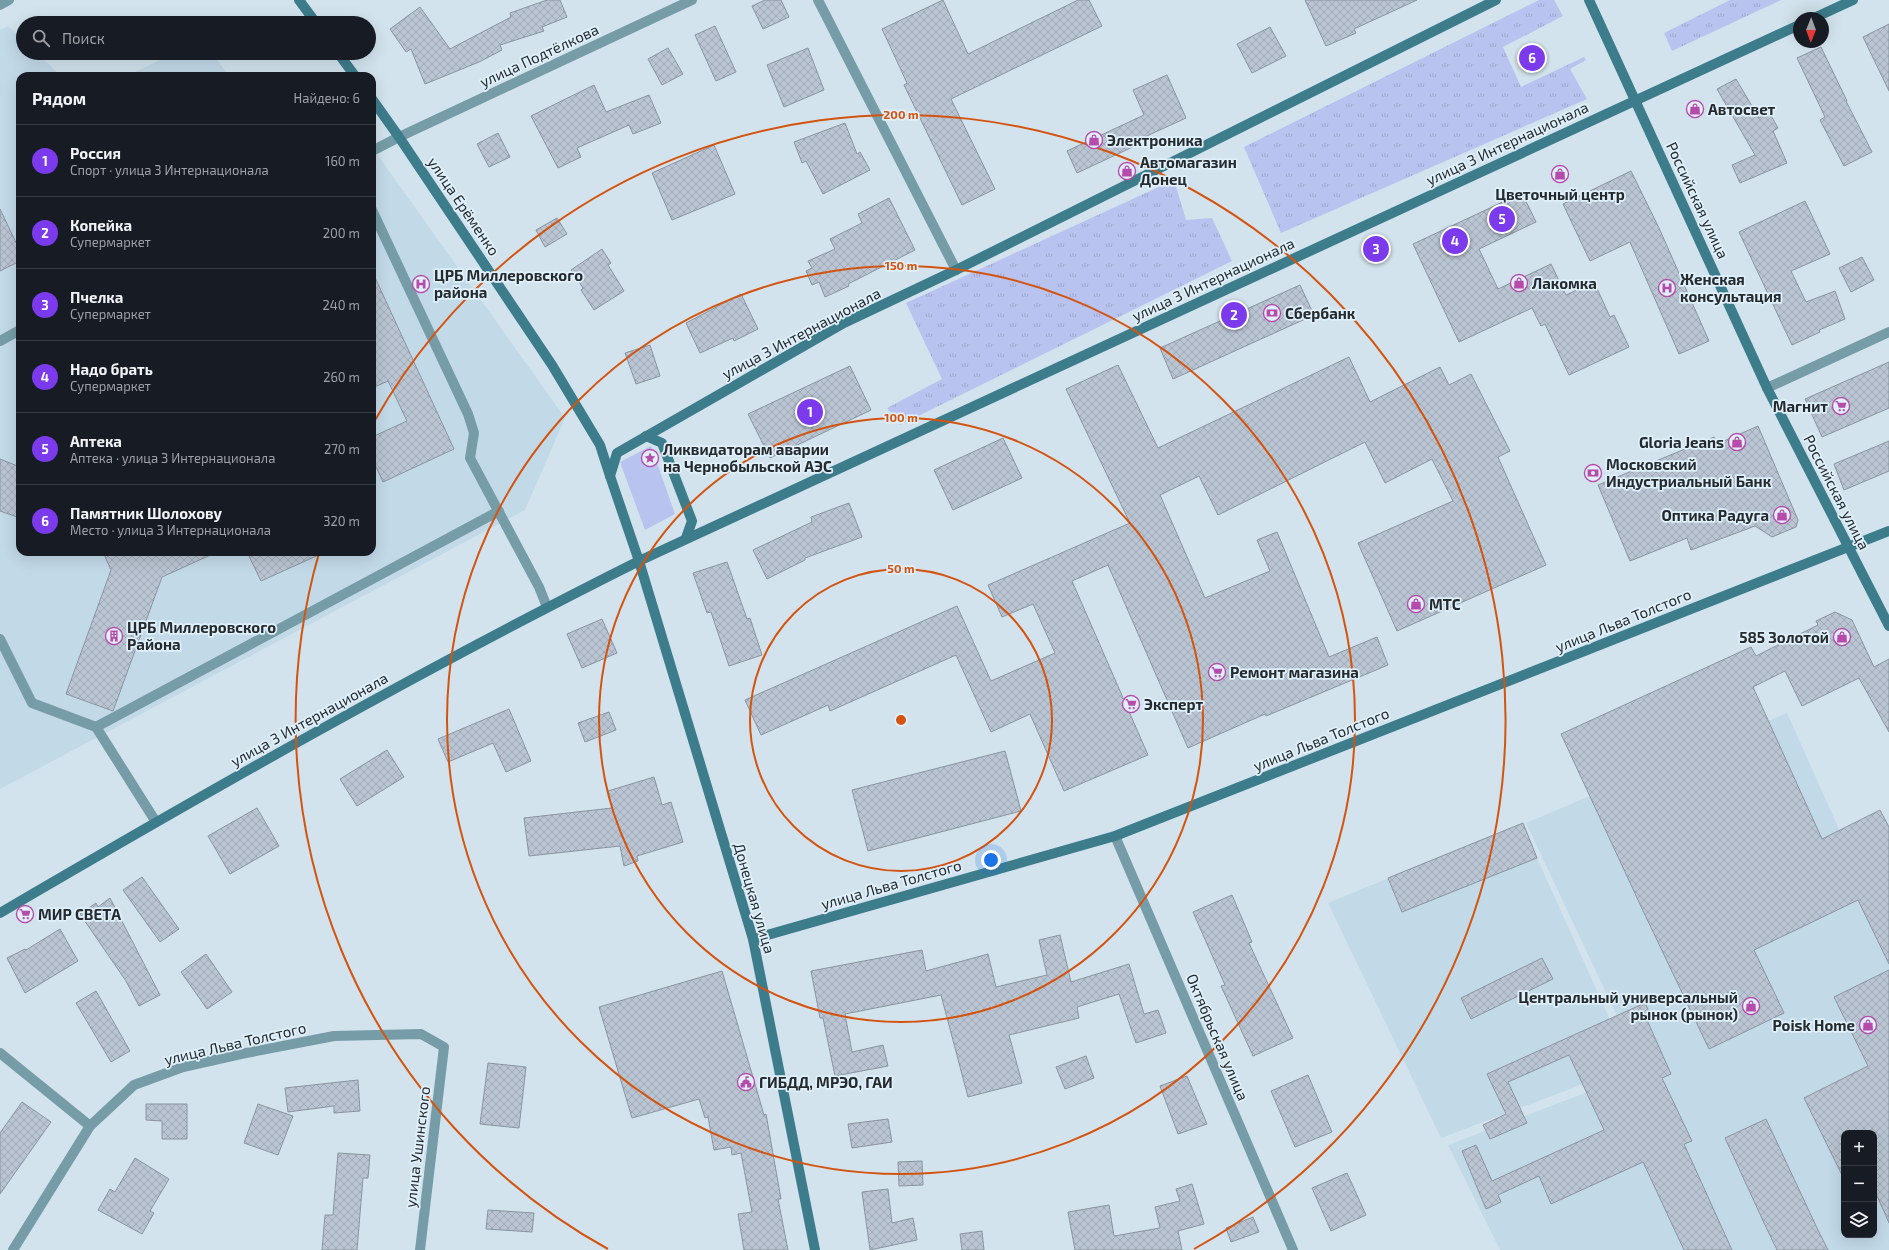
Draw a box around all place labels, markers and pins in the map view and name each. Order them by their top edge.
pin: 6 [1519,43,1545,73]
shop icon: Автосвет [1685,99,1705,119]
place label: Автосвет [1708,100,1775,118]
shop icon: Электроника [1084,130,1104,150]
place label: Электроника [1107,131,1203,149]
place label: Автомагазин Донец [1140,153,1237,188]
shop icon: Автомагазин Донец [1117,161,1137,181]
shop icon: Цветочный центр [1550,164,1570,184]
place label: Цветочный центр [1495,185,1625,203]
pin: 5 [1489,204,1515,234]
pin: 4 [1442,226,1468,256]
pin: 3 [1363,234,1389,264]
place label: ЦРБ Миллеровского района [434,266,583,301]
place label: Женская консультация [1680,270,1781,305]
shop icon: Лакомка [1509,273,1529,293]
hospital icon: ЦРБ Миллеровского района [411,274,431,294]
place label: Лакомка [1532,274,1597,292]
hospital icon: Женская консультация [1657,278,1677,298]
pin: 2 [1221,300,1247,330]
bank icon: Сбербанк [1262,303,1282,323]
place label: Сбербанк [1285,304,1356,322]
supermarket icon: Магнит [1831,396,1851,416]
pin: 1 [797,397,823,427]
place label: Магнит [1773,397,1828,415]
shop icon: Gloria Jeans [1727,432,1747,452]
place label: Gloria Jeans [1639,433,1724,451]
place label: Ликвидаторам аварии на Чернобыльской АЭС [663,440,832,475]
place icon: Ликвидаторам аварии на Чернобыльской АЭС [640,448,660,468]
place label: Московский Индустриальный Банк [1606,455,1772,490]
bank icon: Московский Индустриальный Банк [1583,463,1603,483]
shop icon: Оптика Радуга [1772,505,1792,525]
place label: Оптика Радуга [1661,506,1769,524]
shop icon: МТС [1406,594,1426,614]
place label: МТС [1429,595,1461,613]
place label: ЦРБ Миллеровского Района [127,618,276,653]
building icon: ЦРБ Миллеровского Района [104,626,124,646]
shop icon: 585 Золотой [1832,627,1852,647]
place label: 585 Золотой [1739,628,1829,646]
supermarket icon: Ремонт магазина [1207,662,1227,682]
place label: Ремонт магазина [1230,663,1359,681]
supermarket icon: Эксперт [1121,694,1141,714]
place label: Эксперт [1144,695,1203,713]
centre of rings [894,713,908,727]
supermarket icon: МИР СВЕТА [15,904,35,924]
place label: МИР СВЕТА [38,905,121,923]
place label: Центральный универсальный рынок (рынок) [1518,988,1738,1023]
shop icon: Центральный универсальный рынок (рынок) [1741,996,1761,1016]
shop icon: Poisk Home [1858,1015,1878,1035]
place label: Poisk Home [1772,1016,1855,1034]
public building icon: ГИБДД, МРЭО, ГАИ [736,1072,756,1092]
place label: ГИБДД, МРЭО, ГАИ [759,1073,893,1091]

